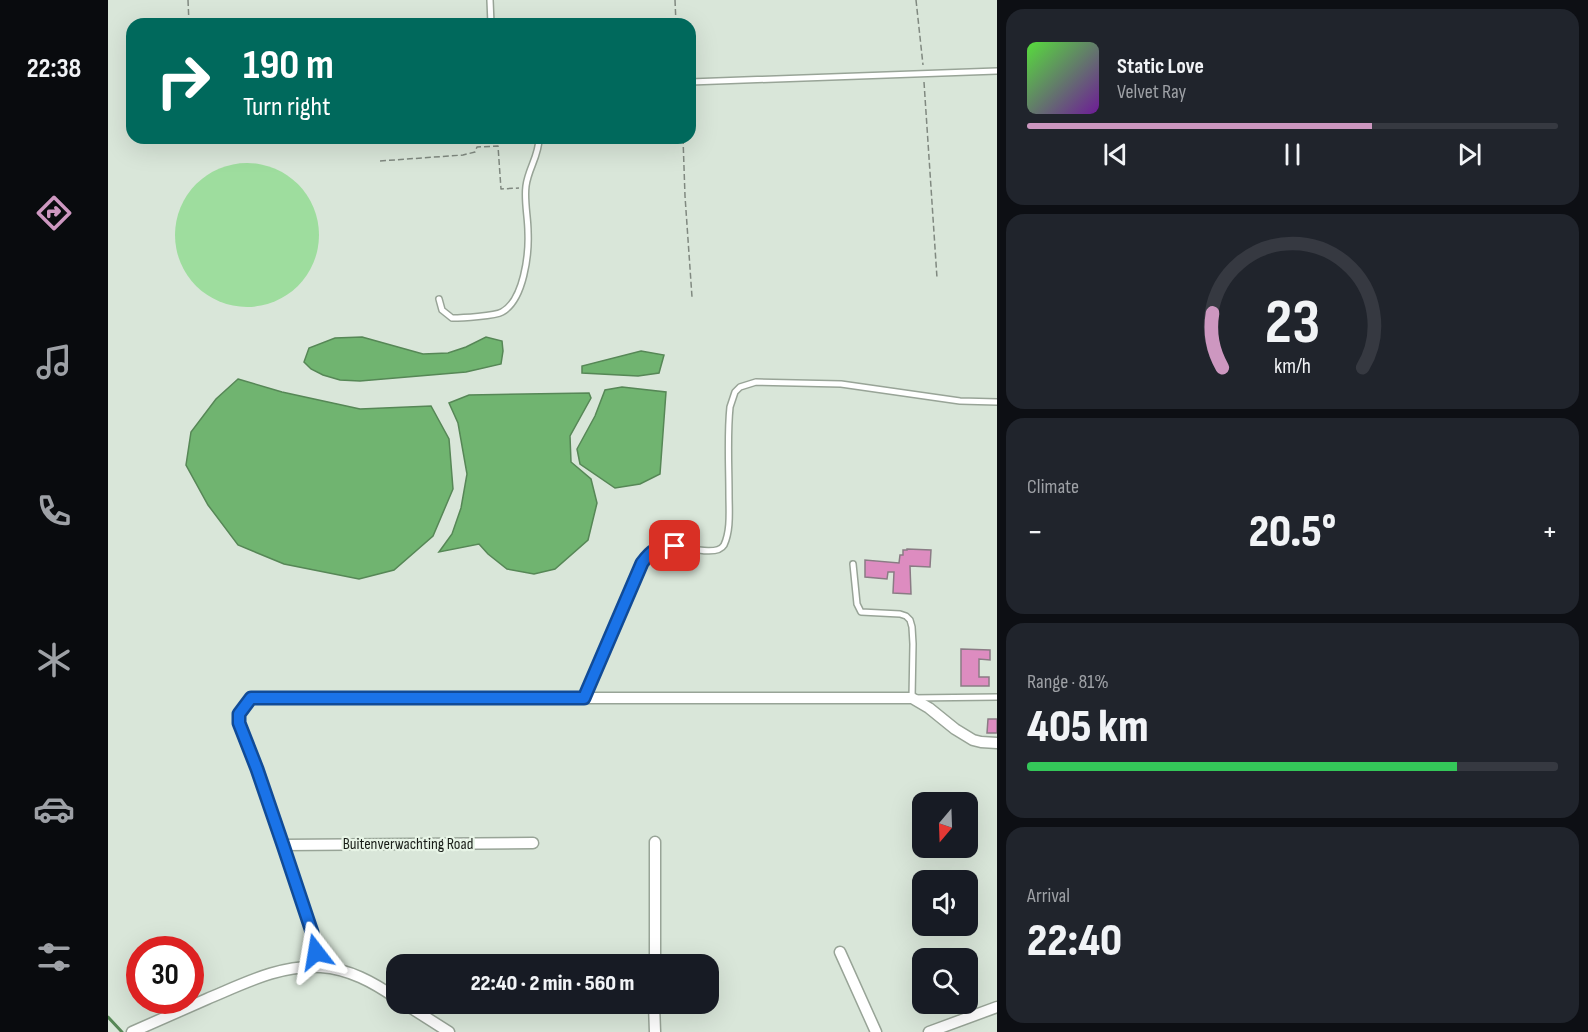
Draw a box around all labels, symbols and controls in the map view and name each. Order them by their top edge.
text: 190 m [243,40,334,91]
icon: right [144,42,222,120]
text: 22:38 [27,53,81,85]
text: Static Love [1117,53,1204,80]
text: Velvet Ray [1117,80,1186,104]
text: Turn right [243,91,330,123]
icon: previous [1099,138,1132,171]
icon: pause [1276,138,1309,171]
icon: next [1453,138,1486,171]
icon: directions [33,192,75,234]
text: 23 [1265,287,1320,362]
icon: music [33,341,75,383]
text: km/h [1274,355,1311,380]
text: Climate [1027,475,1079,499]
icon: phone [33,490,75,532]
text: 20.5° [1249,505,1336,560]
text: − [1027,512,1043,552]
text: + [1542,512,1558,552]
pin [649,520,700,571]
icon: arrive [658,529,691,562]
icon: climate [33,639,75,681]
text: Range · 81% [1027,670,1109,694]
text: 405 km [1027,700,1148,755]
icon: car [33,788,75,830]
north arrow [912,792,978,858]
map controls [912,792,978,1014]
street label: Buitenverwachting Road [343,835,473,854]
button: sound [912,870,978,936]
text: Arrival [1027,884,1070,908]
text: 22:40 [1027,914,1122,969]
position arrow [284,920,348,984]
icon: filters [33,936,75,978]
speed limit sign: 30 [126,936,204,1014]
button: search [912,948,978,1014]
text: 22:40 · 2 min · 560 m [471,970,634,997]

